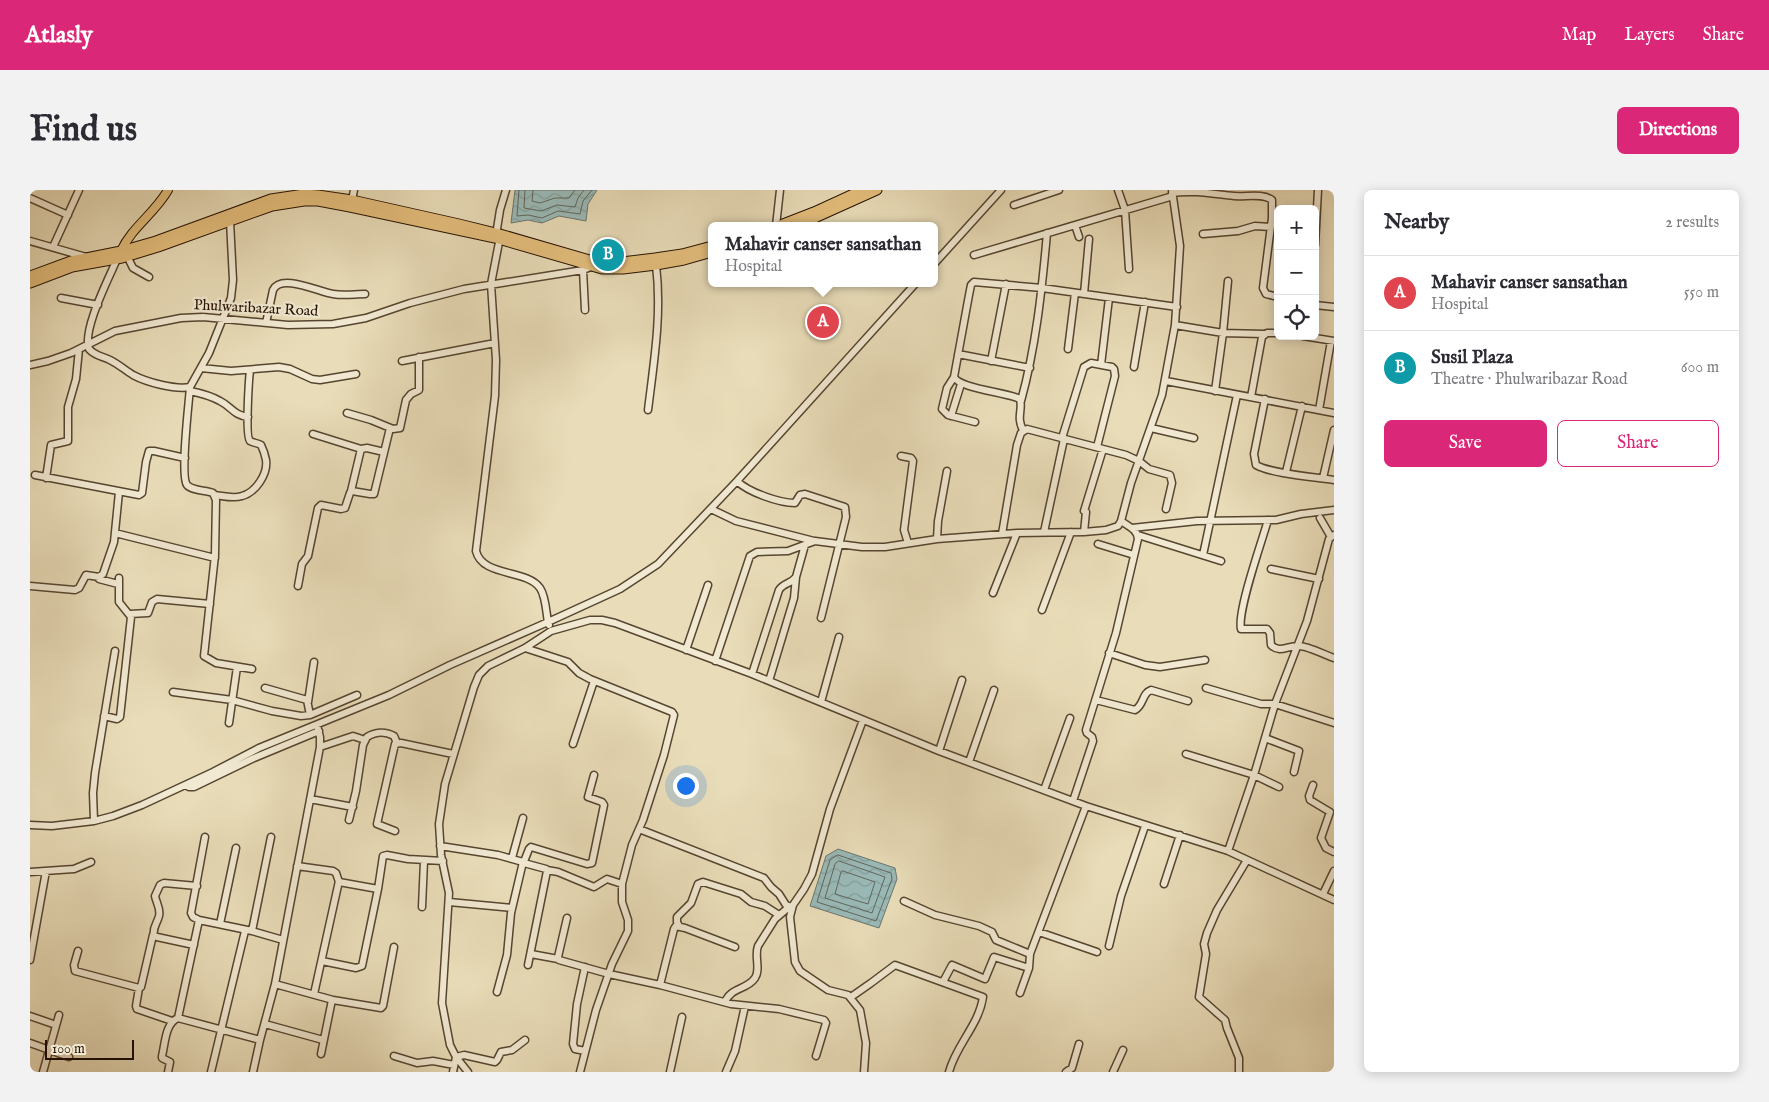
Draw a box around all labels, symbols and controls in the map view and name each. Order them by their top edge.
text: Atlasly [25,20,93,51]
text: Map [1562,24,1596,47]
text: Layers [1624,24,1675,47]
text: Share [1703,24,1744,47]
button: Directions [1617,107,1739,154]
text: Find us [30,108,137,153]
map controls [1274,205,1319,340]
button: + [1274,205,1319,250]
text: Nearby [1384,209,1449,236]
text: 2 results [1665,213,1719,233]
popup [708,222,938,287]
text: Mahavir canser sansathan [725,233,921,257]
pin: B [592,236,624,274]
button: − [1274,250,1319,295]
text: Hospital [725,257,782,277]
text: Mahavir canser sansathan [1431,271,1628,295]
text: A [1395,283,1405,303]
text: 550 m [1684,283,1719,303]
street label: Phulwaribazar Road [193,295,320,321]
button: locate [1274,295,1319,340]
text: Hospital [1431,295,1488,315]
pin: A [807,303,839,341]
text: Susil Plaza [1431,346,1513,370]
text: B [1395,358,1405,378]
text: 600 m [1681,358,1719,378]
text: Theatre · Phulwaribazar Road [1431,370,1628,390]
button: Save [1384,420,1547,467]
button: Share [1557,420,1719,467]
your location [673,773,699,799]
scale bar [45,1037,134,1060]
text: 100 m [52,1040,85,1058]

